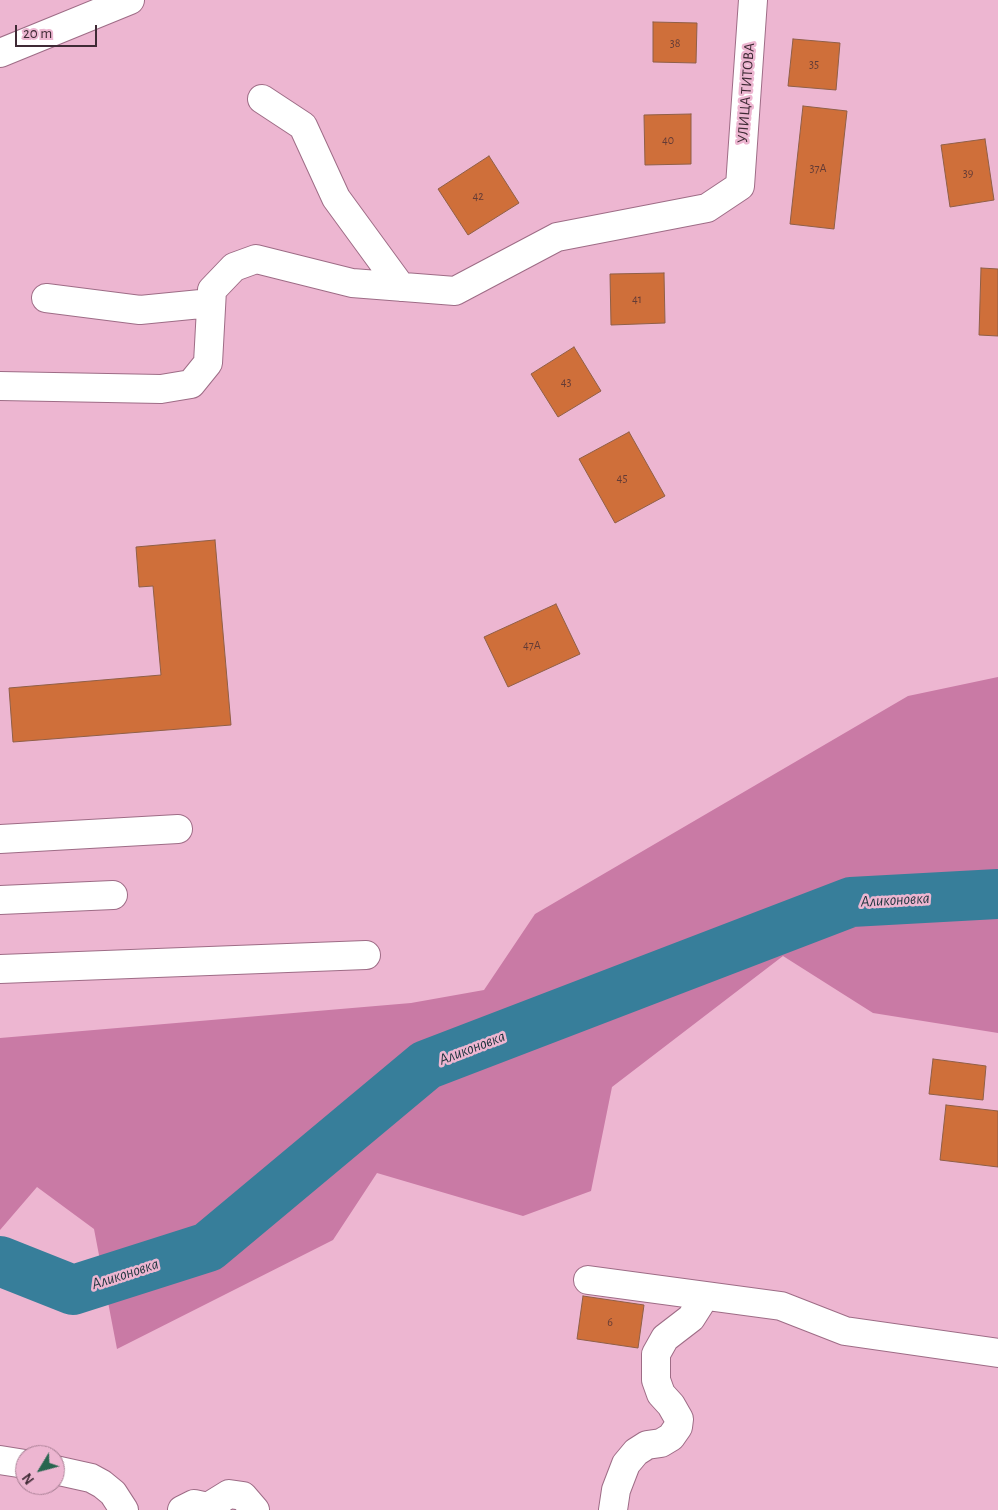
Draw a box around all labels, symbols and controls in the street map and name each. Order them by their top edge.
scale bar [18,15,100,47]
text: 20 m [23,26,52,41]
house number: 38 [670,36,680,50]
street label: УЛИЦА ТИТОВА [734,42,758,144]
house number: 35 [809,57,819,71]
house number: 40 [662,133,674,147]
house number: 37А [809,161,827,175]
house number: 39 [963,166,973,180]
house number: 42 [472,189,484,203]
house number: 41 [632,292,642,306]
house number: 43 [561,375,571,389]
house number: 45 [617,471,627,485]
house number: 47А [523,638,541,652]
water label: Аликоновка [860,889,930,911]
water label: Аликоновка [436,1027,508,1069]
water label: Аликоновка [89,1254,161,1294]
house number: 6 [607,1315,613,1329]
north arrow [15,1445,65,1495]
text: N [20,1470,37,1487]

